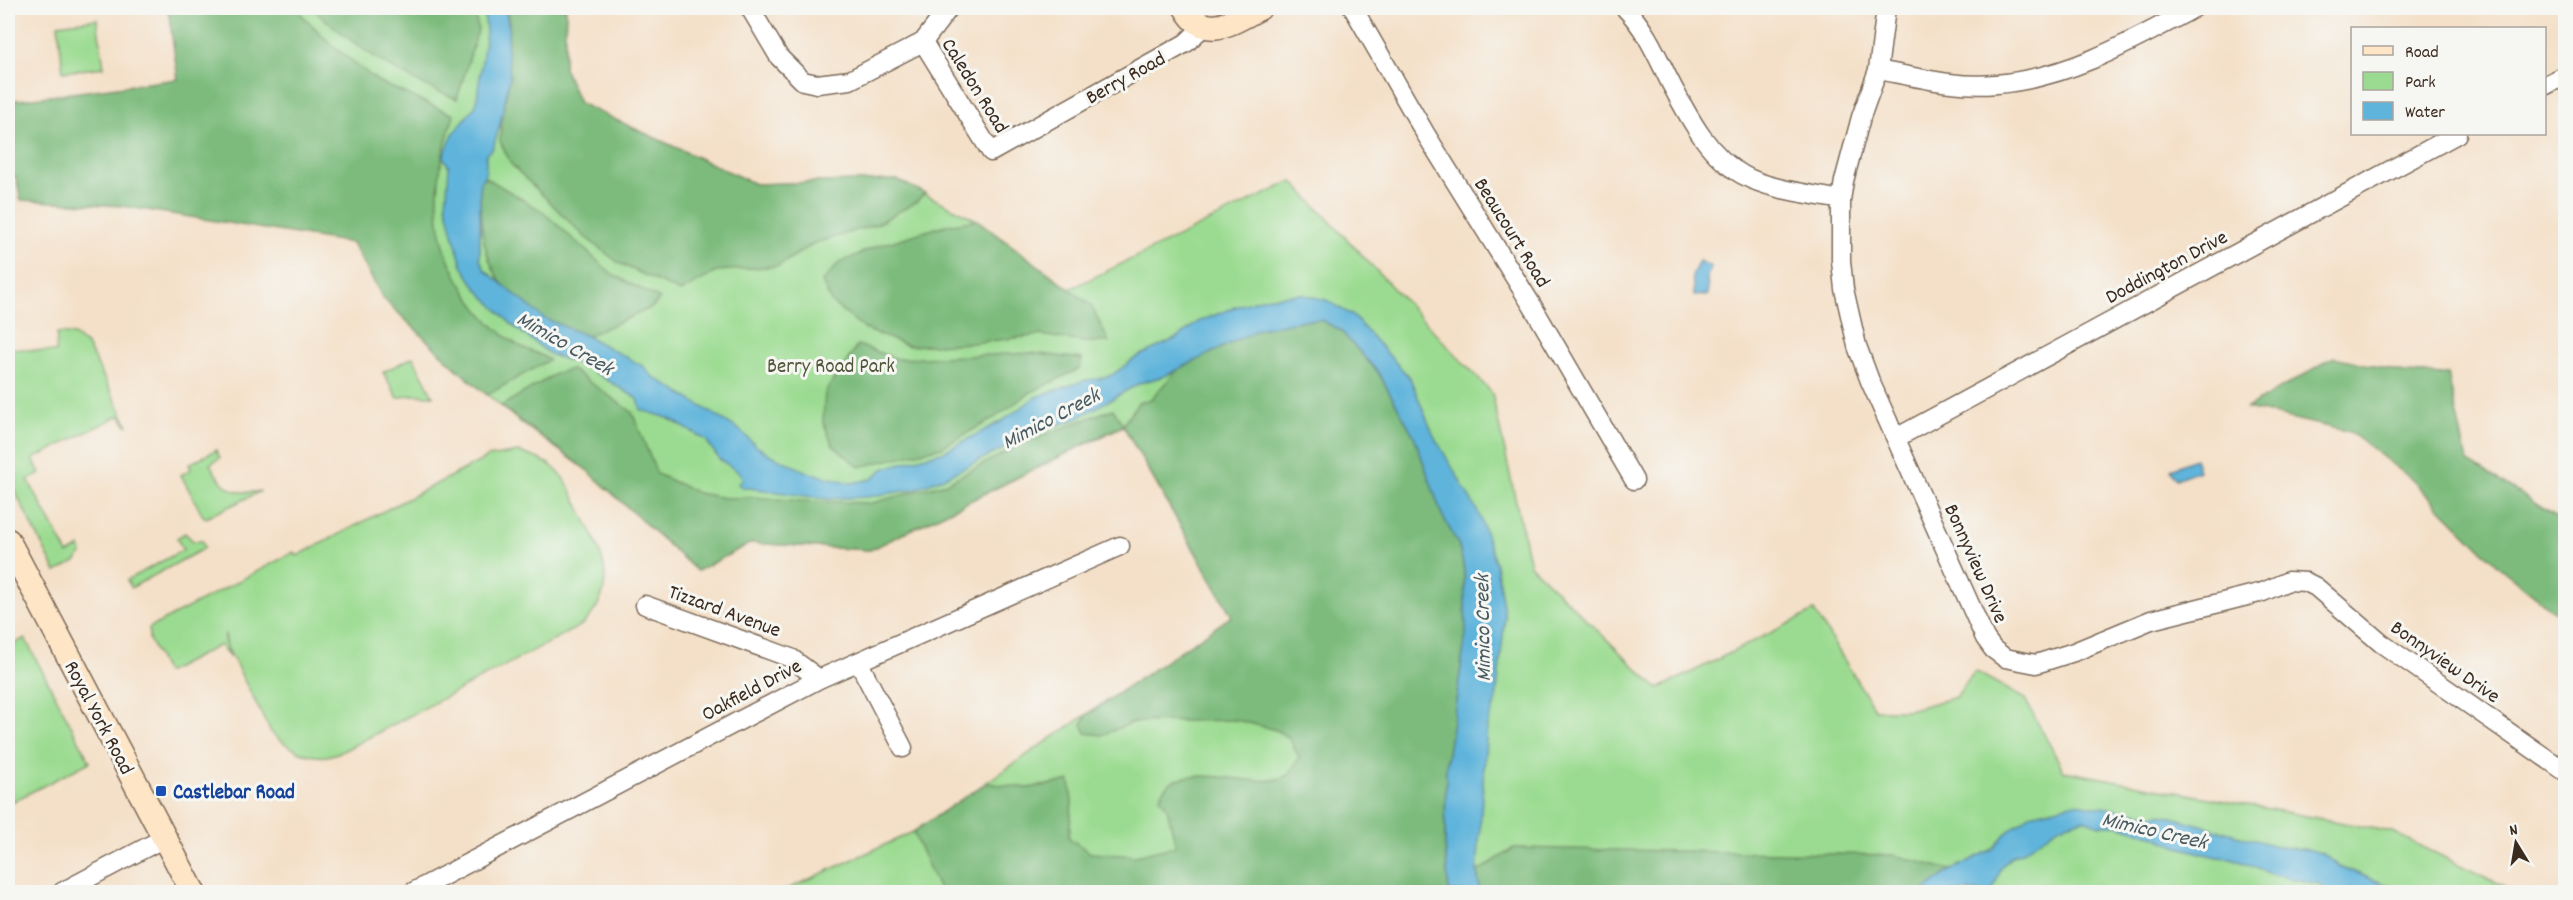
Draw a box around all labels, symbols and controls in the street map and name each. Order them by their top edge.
legend [2351,27,2546,135]
street label: Caledon Road [932,33,1015,140]
text: Road [2405,41,2439,66]
street label: Berry Road [1081,45,1172,114]
text: Park [2405,71,2436,96]
text: Water [2405,101,2445,126]
street label: Beaucourt Road [1465,173,1556,294]
street label: Doddington Drive [2101,224,2234,314]
water label: Mimico Creek [510,305,620,386]
park label: Berry Road Park [767,353,895,383]
water label: Mimico Creek [997,380,1108,459]
street label: Bonnyview Drive [1935,500,2014,629]
water label: Mimico Creek [1468,572,1501,682]
street label: Tizzard Avenue [663,579,785,647]
street label: Bonnyview Drive [2383,615,2505,712]
street label: Oakfield Drive [697,653,808,731]
street label: Royal York Road [55,656,140,781]
place label: Castlebar Road [173,779,295,809]
marker: Castlebar Road [154,784,168,798]
water label: Mimico Creek [2099,805,2212,860]
north arrow [2486,813,2546,873]
text: N [2508,819,2520,843]

